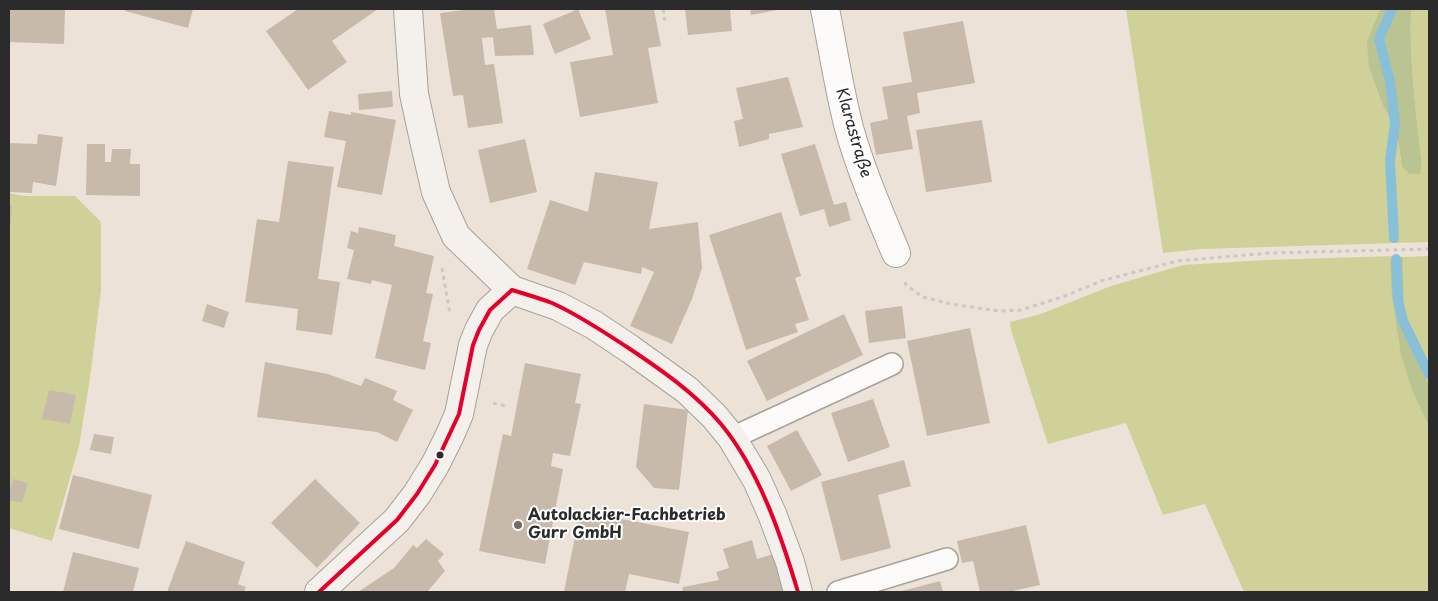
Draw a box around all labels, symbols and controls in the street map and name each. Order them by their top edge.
street label: Klarastraße [831,86,875,180]
unlabelled marker [435,450,445,460]
place label: Autolackier-Fachbetrieb Gurr GmbH [528,506,726,544]
marker: Autolackier-Fachbetrieb Gurr GmbH [512,519,524,531]

